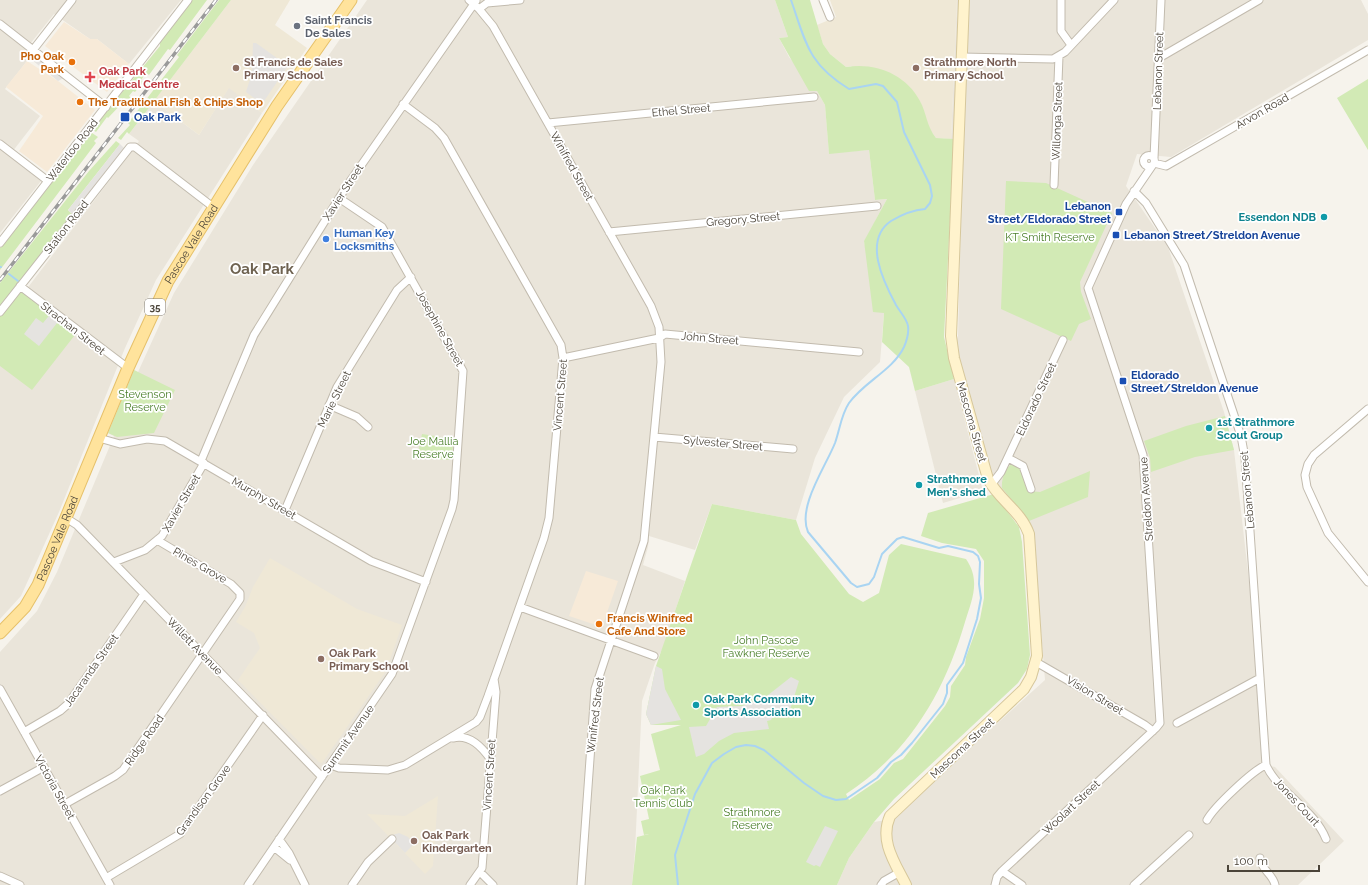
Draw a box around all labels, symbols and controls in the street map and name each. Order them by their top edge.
place label: Saint Francis De Sales [305,14,373,40]
marker: Saint Francis De Sales [292,21,302,31]
street label: Lebanon Street [1151,31,1166,110]
place label: Pho Oak Park [20,50,65,76]
place label: St Francis de Sales Primary School [244,56,343,82]
place label: Strathmore North Primary School [924,56,1017,82]
marker: Pho Oak Park [67,57,77,67]
marker: St Francis de Sales Primary School [231,63,241,73]
marker: Strathmore North Primary School [911,63,921,73]
place label: Oak Park Medical Centre [99,65,179,91]
marker: Oak Park Medical Centre [84,71,96,83]
street label: Willonga Street [1050,81,1065,161]
street label: Arvon Road [1233,91,1291,132]
place label: The Traditional Fish & Chips Shop [88,96,263,109]
marker: The Traditional Fish & Chips Shop [75,97,85,107]
street label: Ethel Street [651,101,711,120]
marker: Oak Park [119,111,131,123]
place label: Oak Park [134,111,182,124]
street label: Waterloo Road [44,116,101,184]
street label: Winifred Street [547,130,596,203]
street label: Xavier Street [320,161,367,223]
street label: Station Road [41,198,91,257]
place label: Lebanon Street/Eldorado Street [988,200,1112,226]
street label: Pascoe Vale Road [162,202,221,286]
marker: Lebanon Street/Eldorado Street [1114,207,1124,217]
street label: Gregory Street [706,210,781,229]
place label: Essendon NDB [1239,211,1317,224]
marker: Essendon NDB [1319,212,1329,222]
place label: Human Key Locksmiths [334,227,395,253]
place label: Lebanon Street/Streldon Avenue [1124,229,1301,242]
marker: Lebanon Street/Streldon Avenue [1111,230,1121,240]
park label: KT Smith Reserve [1005,231,1095,244]
marker: Human Key Locksmiths [321,234,331,244]
district label: Oak Park [230,260,295,278]
street label: Josephine Street [413,288,466,369]
street label: Strachan Street [38,299,108,358]
road number: 35 [145,299,165,315]
street label: John Street [681,330,740,348]
street label: Vincent Street [551,358,570,432]
street label: Eldorado Street [1014,360,1059,438]
street label: Marie Street [315,368,354,430]
place label: Eldorado Street/Streldon Avenue [1131,369,1259,395]
marker: Eldorado Street/Streldon Avenue [1118,376,1128,386]
street label: Mascoma Street [954,381,989,464]
park label: Stevenson Reserve [118,388,172,414]
place label: 1st Strathmore Scout Group [1217,416,1295,442]
marker: 1st Strathmore Scout Group [1204,423,1214,433]
street label: Sylvester Street [683,434,764,453]
park label: Joe Mallia Reserve [408,435,458,461]
street label: Lebanon Street [1238,450,1257,529]
street label: Streldon Avenue [1137,456,1156,541]
street label: Xavier Street [160,472,203,534]
place label: Strathmore Men's shed [927,473,987,499]
street label: Murphy Street [229,475,298,522]
marker: Strathmore Men's shed [914,480,924,490]
street label: Pascoe Vale Road [34,494,81,583]
street label: Pines Grove [170,545,230,586]
place label: Francis Winifred Cafe And Store [607,612,693,638]
street label: Willett Avenue [164,615,226,678]
marker: Francis Winifred Cafe And Store [594,619,604,629]
street label: Jacaranda Street [62,631,121,709]
park label: John Pascoe Fawkner Reserve [723,634,810,660]
place label: Oak Park Primary School [329,647,409,673]
marker: Oak Park Primary School [316,654,326,664]
street label: Vision Street [1064,673,1126,718]
street label: Winifred Street [584,676,607,754]
place label: Oak Park Community Sports Association [704,693,815,719]
marker: Oak Park Community Sports Association [691,700,701,710]
street label: Summit Avenue [320,702,377,776]
street label: Ridge Road [122,712,167,768]
street label: Mascoma Street [928,715,997,781]
street label: Vincent Street [481,738,499,811]
street label: Victoria Street [32,753,78,822]
street label: Grandison Grove [173,762,234,838]
street label: Jones Court [1271,776,1322,829]
street label: Woolart Street [1040,777,1103,837]
park label: Oak Park Tennis Club [633,784,693,810]
park label: Strathmore Reserve [724,806,781,832]
place label: Oak Park Kindergarten [422,829,492,855]
marker: Oak Park Kindergarten [409,836,419,846]
scale bar [1228,847,1319,873]
text: 100 m [1234,854,1268,868]

